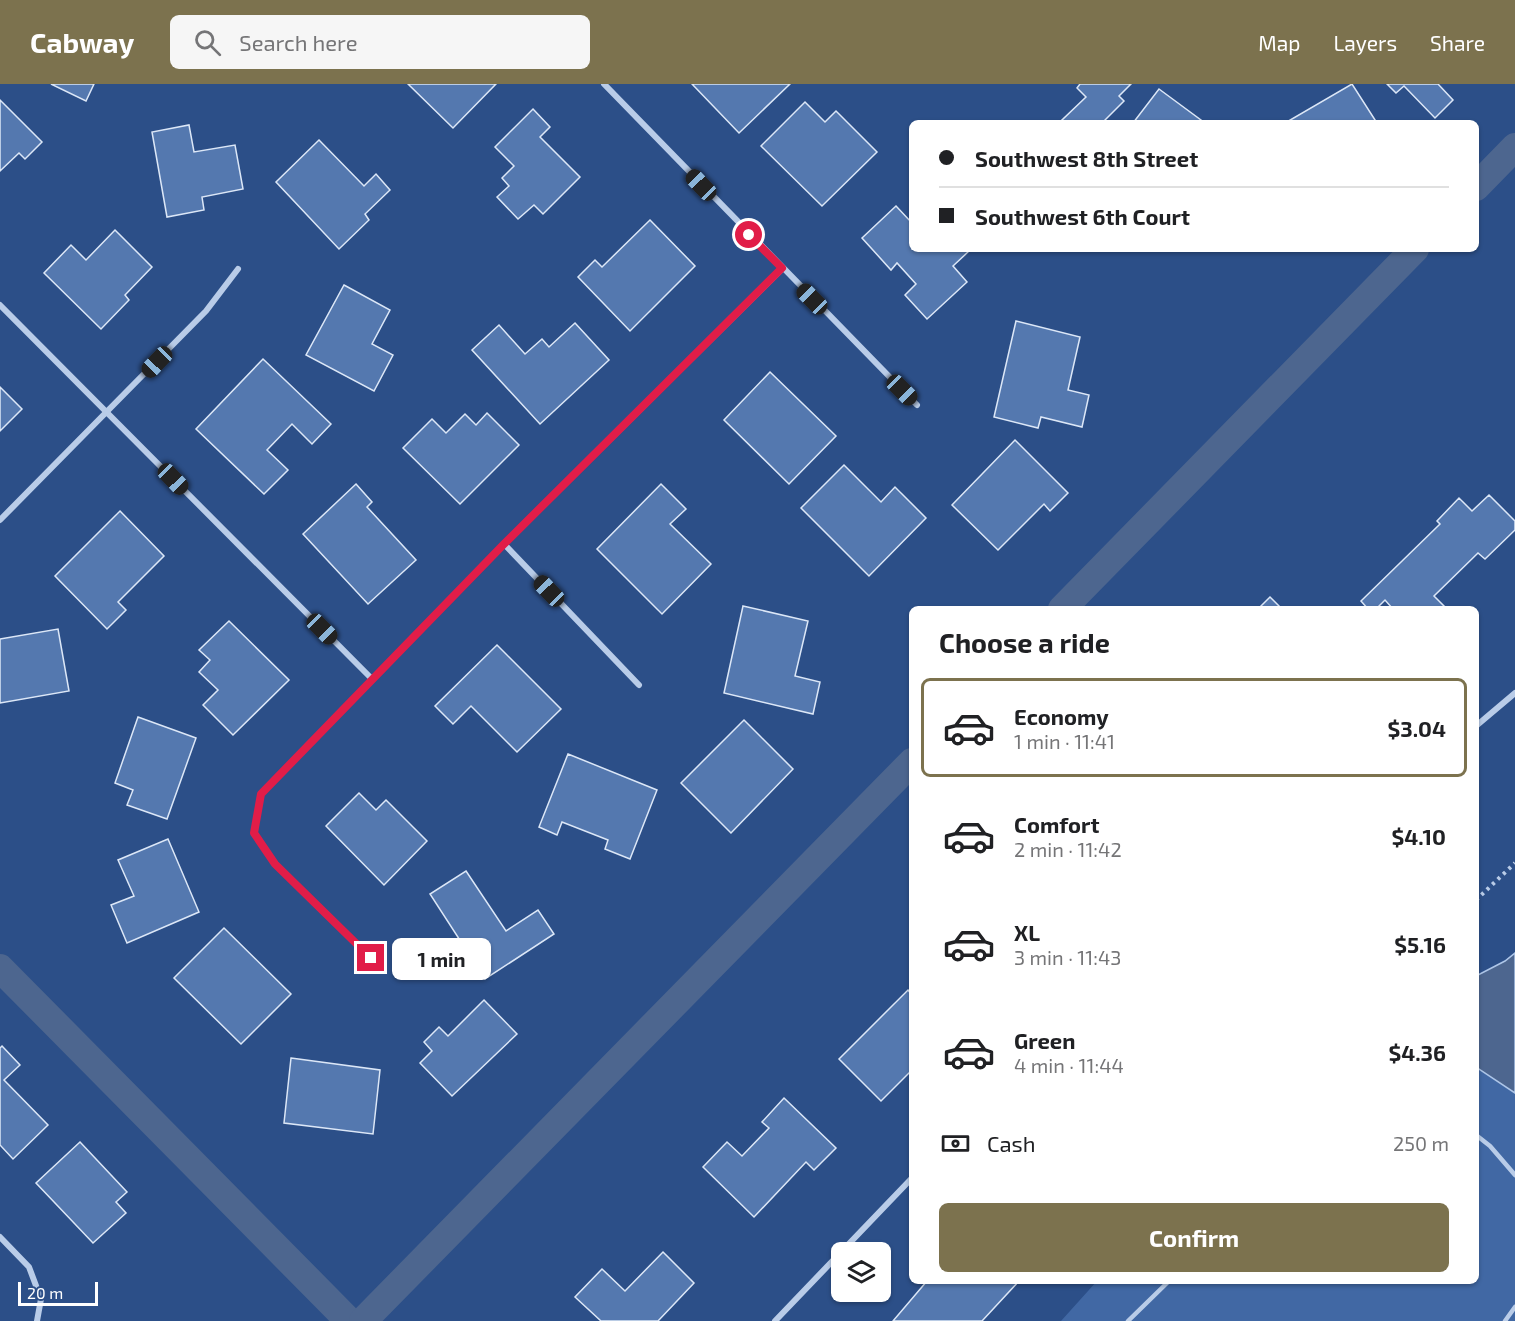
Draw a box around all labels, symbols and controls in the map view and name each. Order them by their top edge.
search box [170,15,590,69]
text: Cabway [30,25,134,59]
icon: search [191,26,224,59]
text: Search here [239,29,357,55]
text: Map [1258,30,1300,55]
text: Layers [1333,30,1397,55]
text: Share [1430,30,1485,55]
text: Southwest 8th Street [975,145,1198,171]
car [682,166,720,204]
text: Southwest 6th Court [975,203,1190,229]
route start [735,221,762,248]
car [793,280,831,318]
car [138,343,176,381]
car [883,371,921,409]
car [154,460,192,498]
car [530,572,568,610]
car [303,610,341,648]
text: Choose a ride [939,626,1110,658]
icon: car [942,701,996,755]
text: Economy [1014,703,1109,729]
text: $3.04 [1388,715,1446,741]
text: 1 min · 11:41 [1014,729,1115,753]
icon: car [942,809,996,863]
text: Comfort [1014,811,1099,837]
text: $4.10 [1391,823,1446,849]
text: 2 min · 11:42 [1014,837,1122,861]
icon: car [942,917,996,971]
text: XL [1014,919,1040,945]
text: $5.16 [1394,931,1446,957]
callout: 1 min [392,937,491,979]
route end [357,944,384,971]
text: 3 min · 11:43 [1014,945,1121,969]
text: 1 min [417,947,466,971]
icon: car [942,1025,996,1079]
text: Green [1014,1027,1076,1053]
text: $4.36 [1388,1039,1446,1065]
text: 4 min · 11:44 [1014,1053,1124,1077]
icon: cash [939,1127,972,1160]
text: Cash [987,1130,1036,1156]
text: 250 m [1393,1131,1449,1155]
button: Confirm [939,1203,1449,1272]
map controls [831,1242,891,1302]
button: layers [831,1242,891,1302]
scale bar [18,1279,98,1306]
text: 20 m [27,1283,63,1302]

